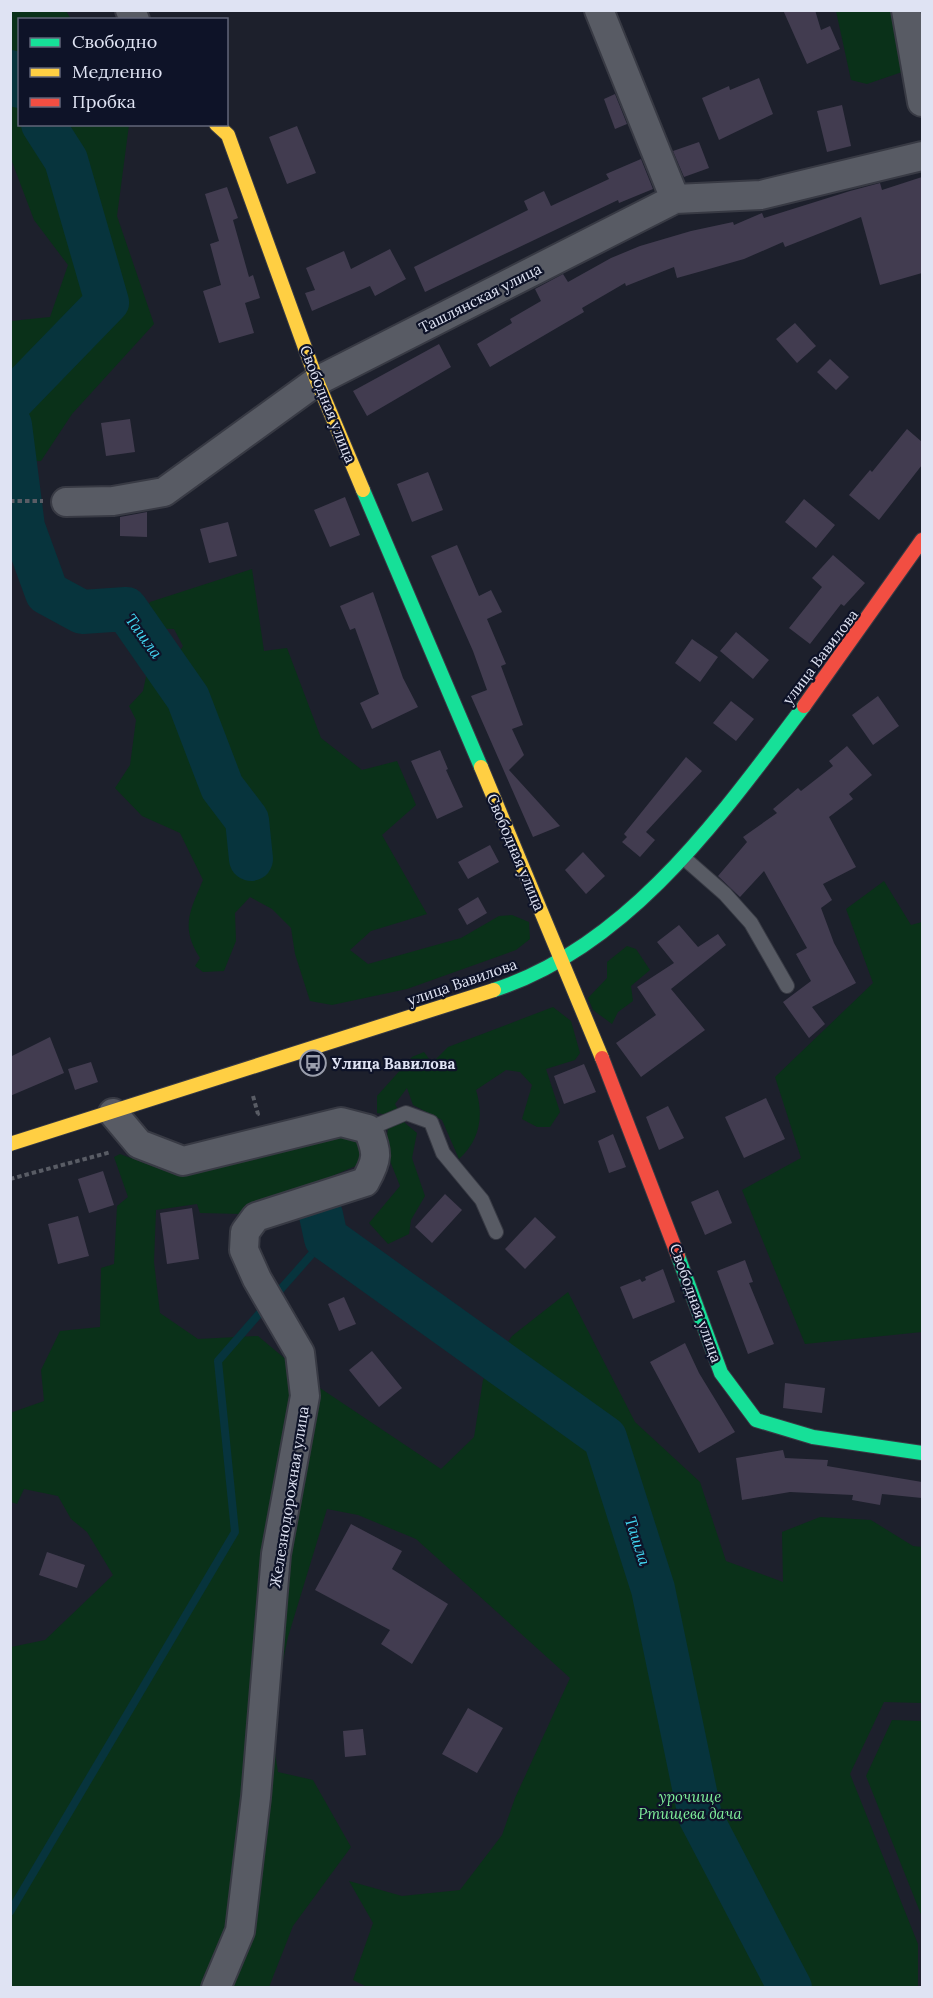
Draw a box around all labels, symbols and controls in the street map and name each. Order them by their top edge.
legend [18,18,228,126]
text: Свободно [72,30,157,53]
text: Медленно [72,60,162,83]
text: Пробка [72,90,136,113]
street label: Ташлянская улица [416,259,545,337]
street label: Свободная улица [296,342,360,466]
street label: улица Вавилова [778,605,862,708]
water label: Ташла [121,610,167,662]
street label: Свободная улица [483,791,549,914]
street label: улица Вавилова [405,954,520,1010]
bus stop icon: Улица Вавилова [298,1048,328,1078]
place label: Улица Вавилова [332,1054,455,1073]
street label: Свободная улица [666,1241,726,1365]
street label: Железнодорожная улица [265,1405,313,1589]
water label: Ташла [621,1514,655,1568]
park label: урочище Ртищева дача [638,1787,743,1823]

